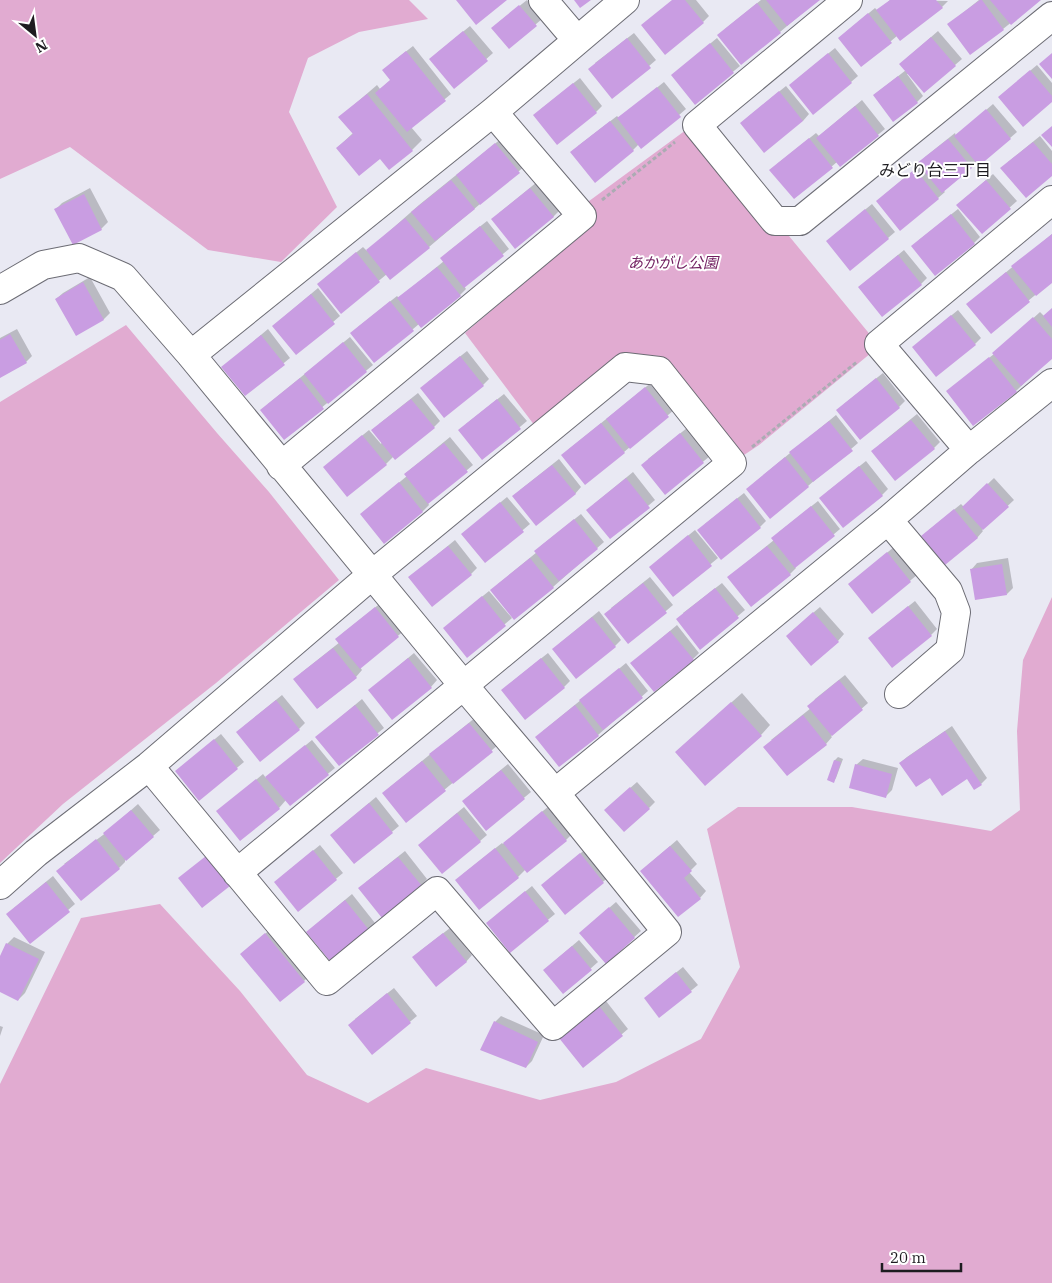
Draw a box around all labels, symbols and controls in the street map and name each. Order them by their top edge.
north arrow [10,10,60,60]
text: N [32,36,51,57]
district label: みどり台三丁目 [879,160,991,180]
park label: あかがし公園 [628,253,720,272]
scale bar [882,1240,961,1272]
text: 20 m [890,1248,926,1267]

